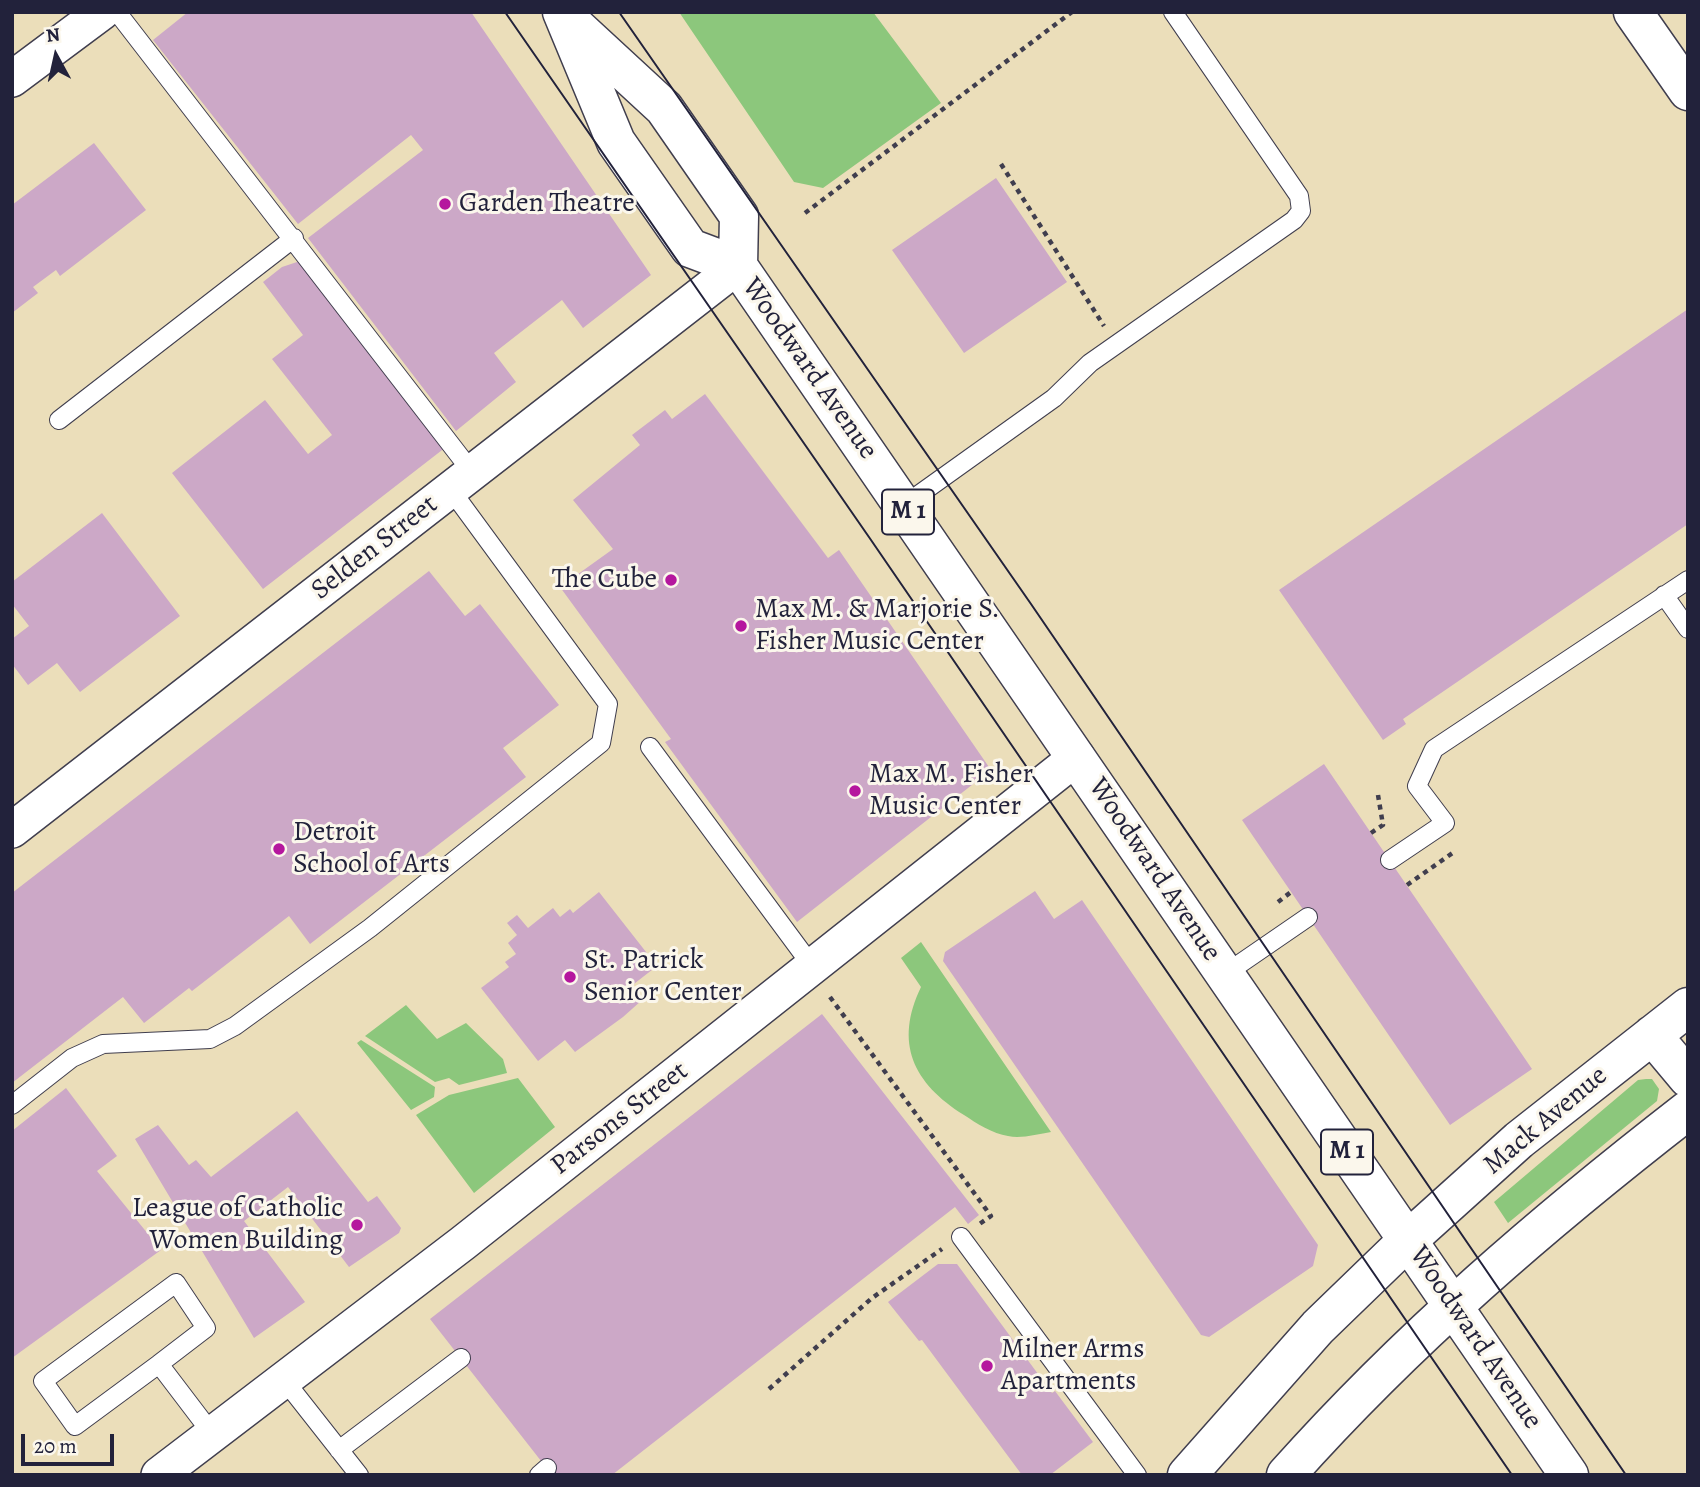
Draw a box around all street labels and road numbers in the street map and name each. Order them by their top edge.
street label: Woodward Avenue [734,272,884,466]
street label: Selden Street [305,488,445,608]
road number: M 1 [882,490,934,534]
street label: Woodward Avenue [1080,772,1228,968]
street label: Parsons Street [545,1055,695,1183]
street label: Mack Avenue [1477,1060,1615,1182]
road number: M 1 [1321,1130,1373,1175]
street label: Woodward Avenue [1401,1240,1549,1436]

